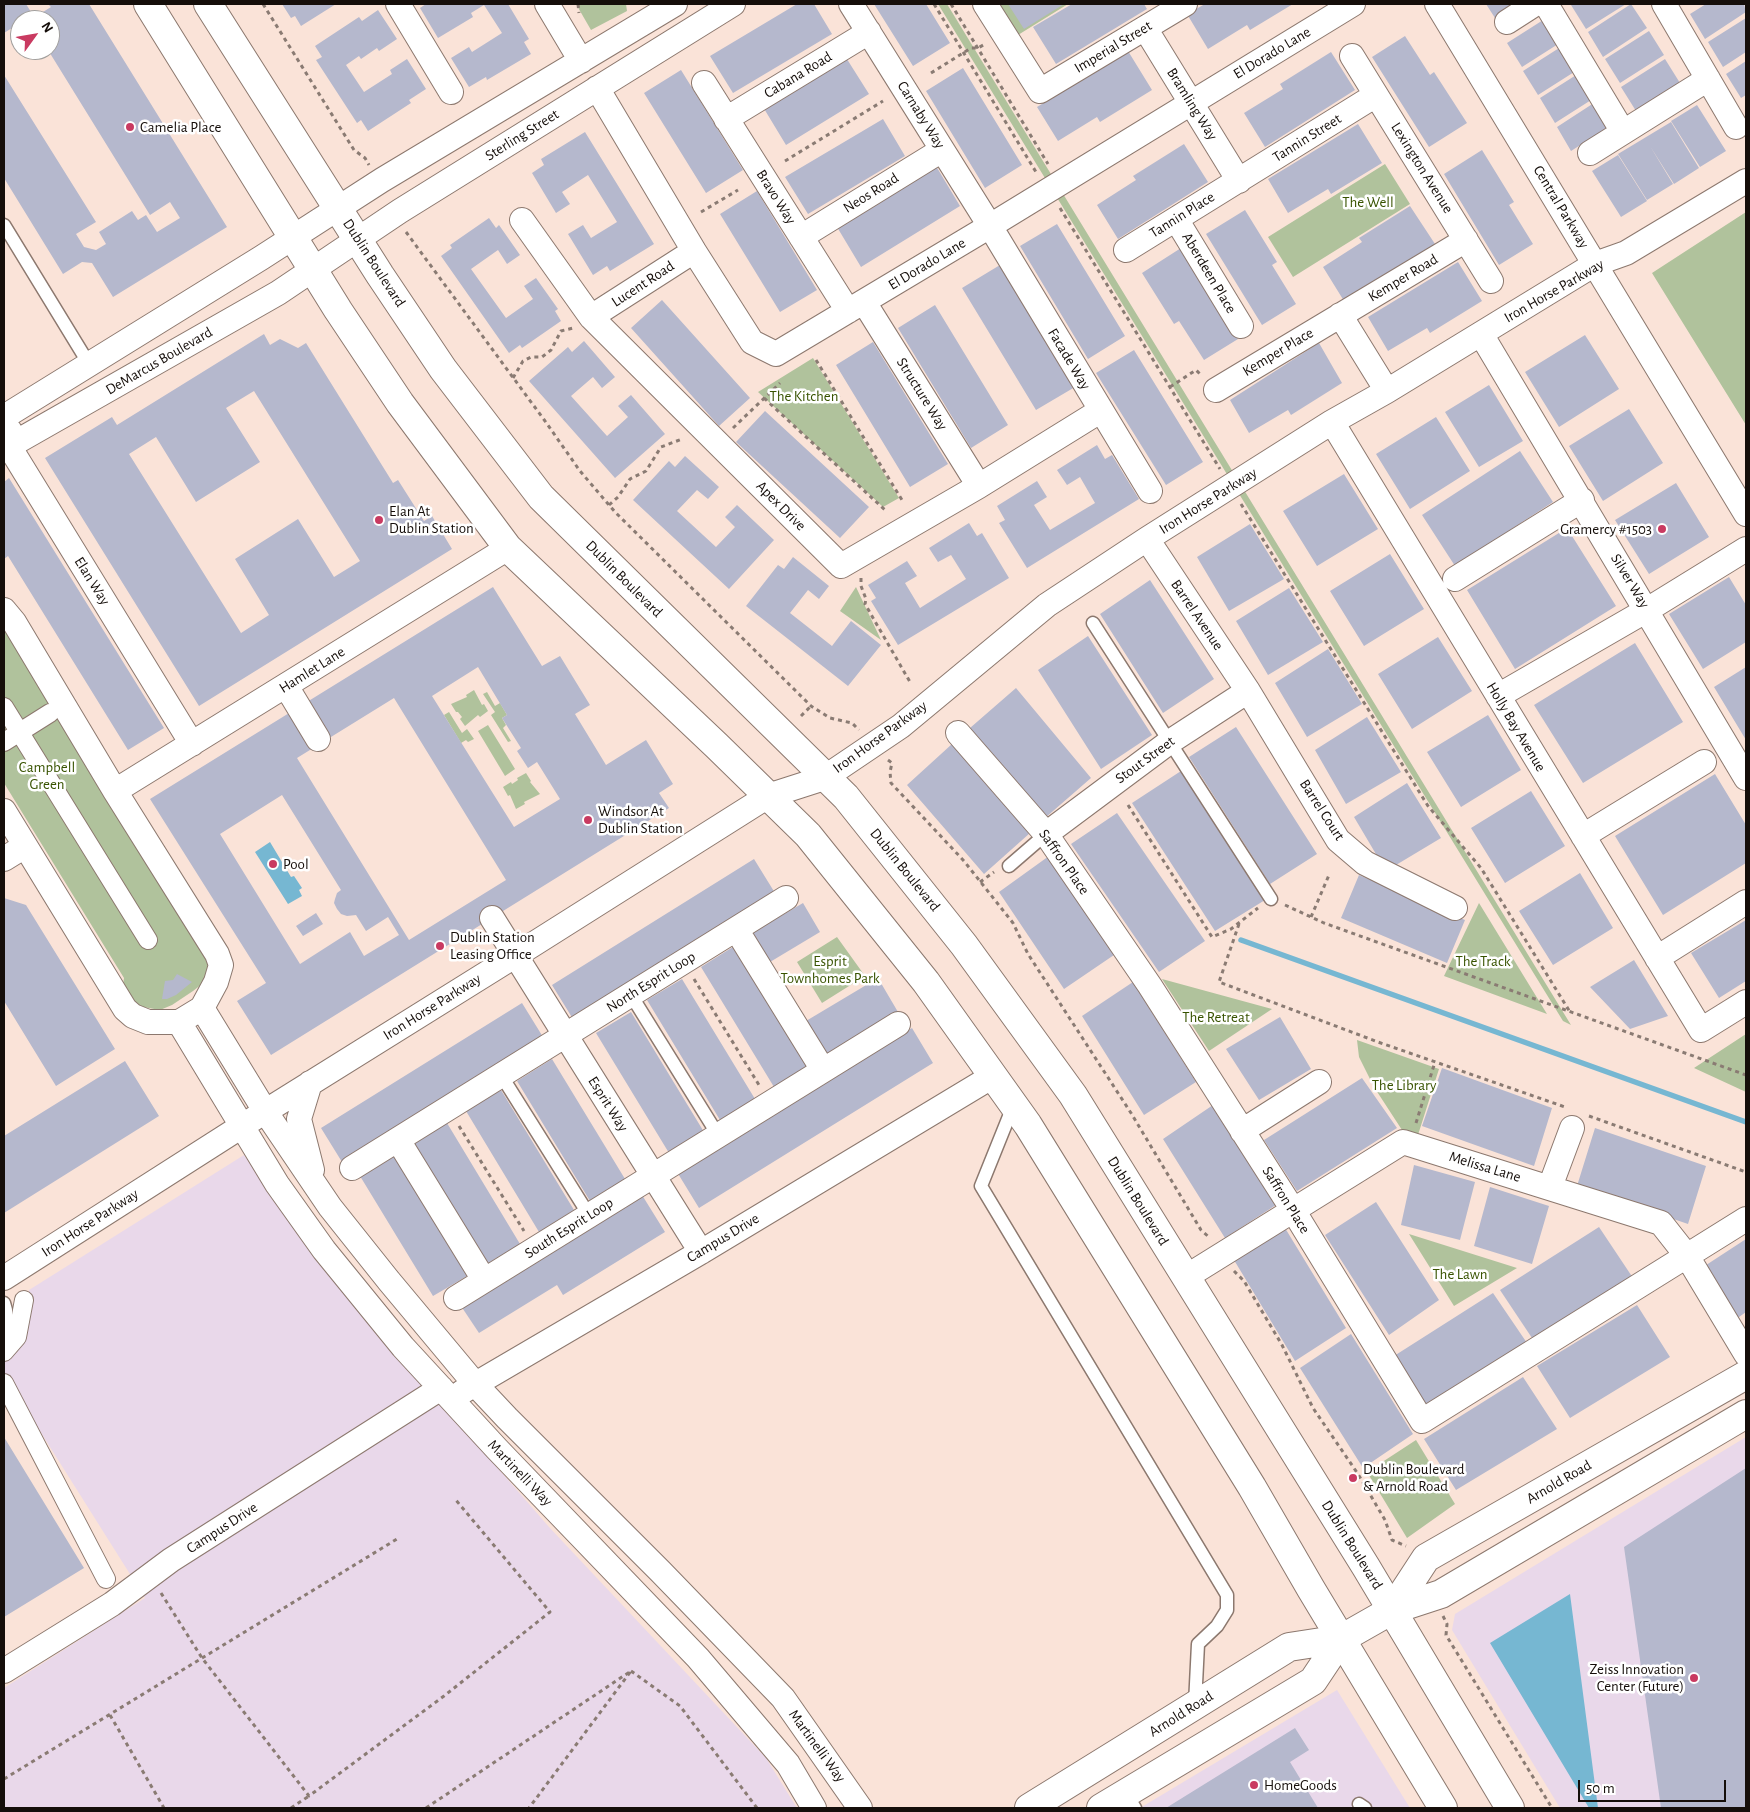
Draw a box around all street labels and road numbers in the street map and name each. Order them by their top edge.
street label: Imperial Street [1071,17,1155,77]
street label: El Dorado Lane [1230,23,1314,83]
street label: Cabana Road [761,48,835,102]
street label: Bramling Way [1163,64,1221,144]
street label: Carnaby Way [893,78,949,152]
street label: Sterling Street [482,105,562,165]
street label: Tannin Street [1269,110,1345,166]
street label: Lexington Avenue [1387,119,1457,217]
street label: Central Parkway [1529,162,1593,252]
street label: Bravo Way [752,166,800,228]
street label: Neos Road [840,169,902,217]
street label: Tannin Place [1146,188,1218,242]
street label: Dublin Boulevard [339,215,409,311]
street label: Aberdeen Place [1178,229,1240,317]
street label: El Dorado Lane [885,234,969,294]
street label: Kemper Road [1365,250,1441,306]
street label: Iron Horse Parkway [1501,255,1607,327]
street label: Lucent Road [608,257,678,311]
street label: DeMarcus Boulevard [102,323,216,399]
street label: Kemper Place [1239,324,1317,380]
street label: Facade Way [1044,325,1094,393]
street label: Structure Way [893,354,951,434]
street label: Iron Horse Parkway [1156,464,1260,538]
street label: Apex Drive [752,477,810,535]
street label: Dublin Boulevard [582,537,666,621]
street label: Silver Way [1607,550,1653,612]
street label: Elan Way [70,553,114,609]
street label: Barrel Avenue [1167,576,1227,654]
street label: Hamlet Lane [276,643,348,697]
street label: Holly Bay Avenue [1482,679,1550,775]
street label: Iron Horse Parkway [829,697,931,777]
street label: Stout Street [1112,732,1178,788]
street label: Barrel Court [1295,776,1349,844]
street label: Dublin Boulevard [866,825,944,915]
street label: Saffron Place [1035,826,1093,898]
street label: North Esprit Loop [603,947,699,1017]
street label: Iron Horse Parkway [380,970,484,1044]
street label: Esprit Way [584,1073,632,1135]
street label: Melissa Lane [1447,1148,1523,1186]
street label: Dublin Boulevard [1103,1153,1173,1249]
street label: Saffron Place [1258,1163,1314,1237]
street label: Iron Horse Parkway [38,1185,142,1261]
street label: South Esprit Loop [521,1194,617,1262]
street label: Campus Drive [684,1209,762,1267]
street label: Martinelli Way [484,1436,556,1510]
street label: Arnold Road [1523,1456,1595,1508]
street label: Dublin Boulevard [1317,1497,1387,1593]
street label: Campus Drive [183,1498,261,1558]
street label: Arnold Road [1146,1687,1216,1741]
street label: Martinelli Way [785,1706,849,1786]

